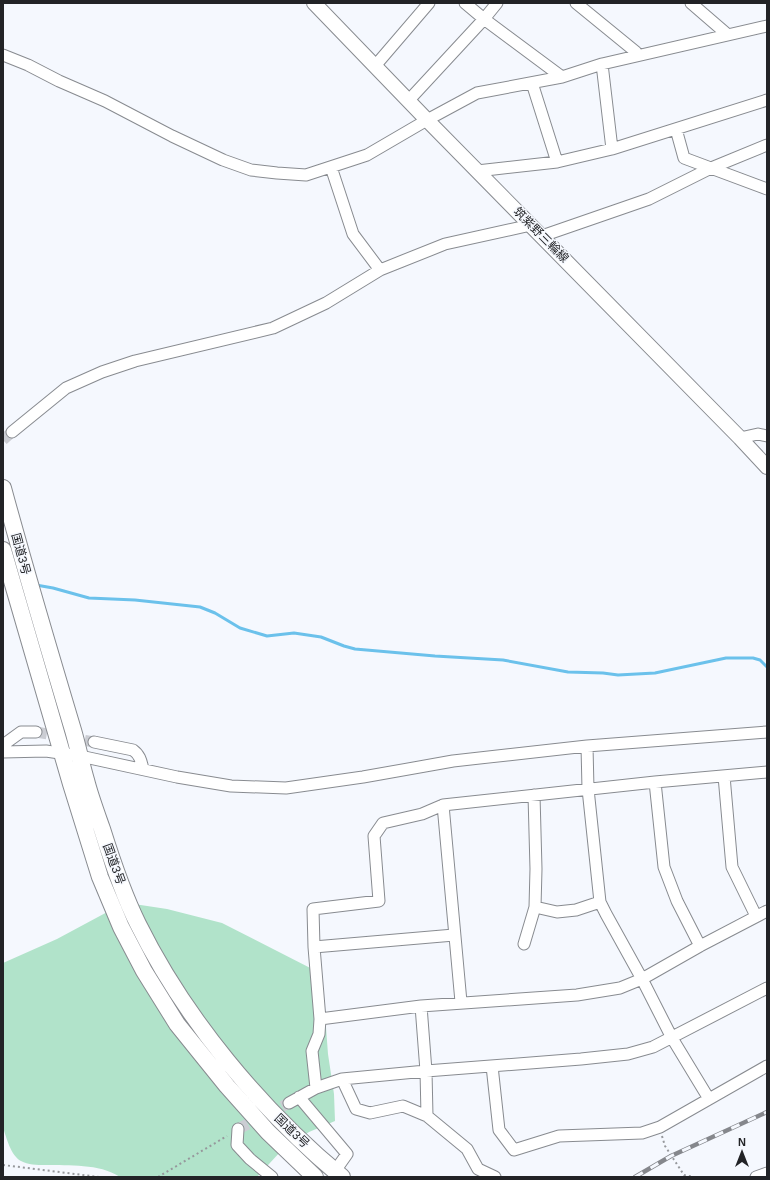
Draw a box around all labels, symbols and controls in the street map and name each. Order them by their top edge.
street label: 筑紫野三輪線 [511,205,571,265]
street label: 国道3号 [9,532,33,576]
street label: 国道3号 [100,842,128,886]
street label: 国道3号 [272,1111,312,1151]
north arrow [722,1132,762,1172]
text: N [738,1136,746,1148]

